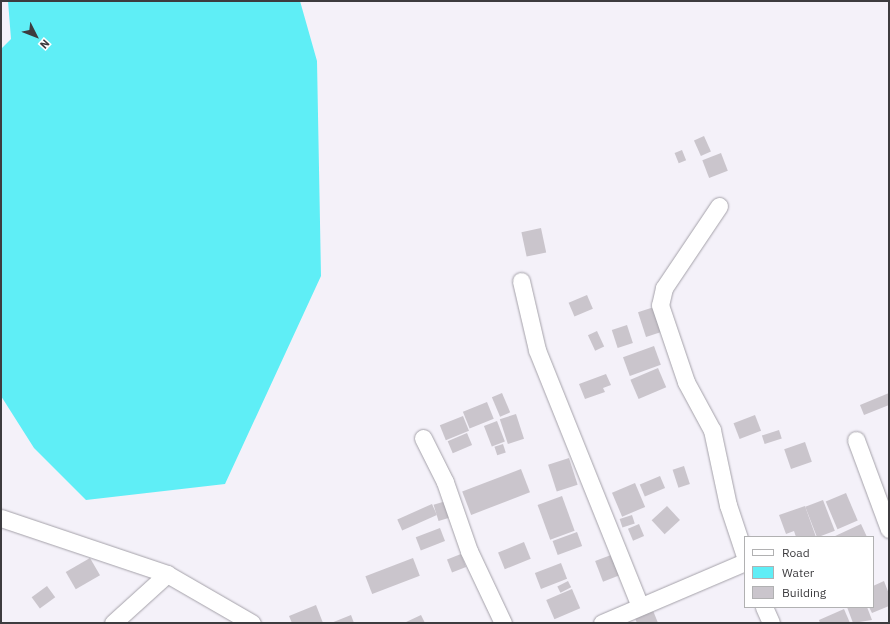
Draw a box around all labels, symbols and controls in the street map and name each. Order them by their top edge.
north arrow [16,16,56,56]
text: N [37,36,53,52]
legend [744,536,874,608]
text: Road [782,545,810,560]
text: Water [782,565,814,580]
text: Building [782,585,826,600]

